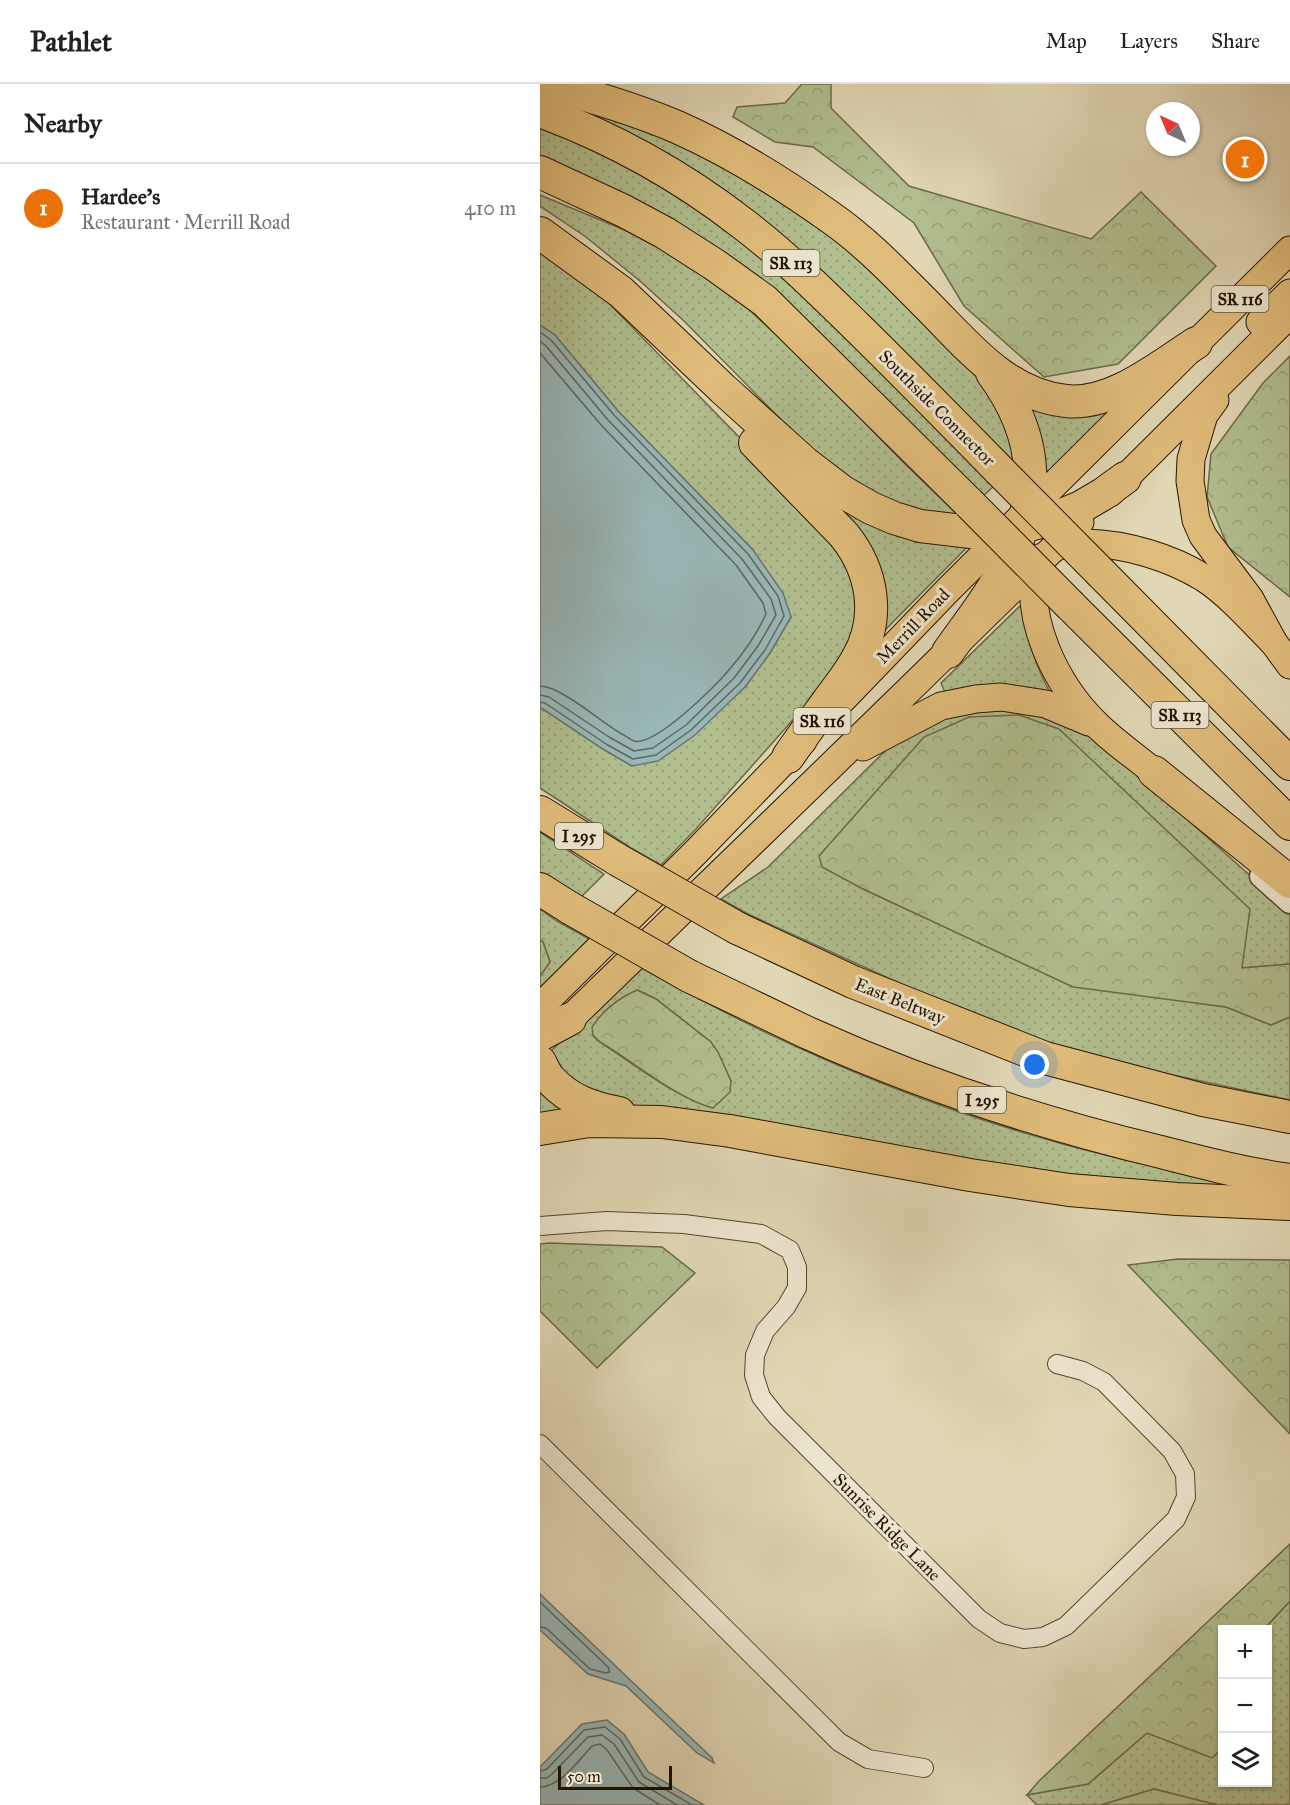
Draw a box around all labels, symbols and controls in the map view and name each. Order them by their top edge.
text: Pathlet [30,24,112,59]
text: Map [1046,28,1087,54]
text: Layers [1120,28,1178,54]
text: Share [1211,28,1260,54]
north arrow [1146,102,1200,156]
text: Nearby [24,107,102,139]
pin: 1 [1226,136,1264,182]
text: Hardee's [81,183,160,210]
text: 1 [40,196,47,220]
text: 410 m [464,196,516,220]
text: Restaurant · Merrill Road [81,210,291,234]
road number: SR 113 [762,250,820,276]
road number: SR 116 [1212,286,1268,312]
street label: Southside Connector [874,345,1000,471]
street label: Merrill Road [872,584,954,668]
road number: SR 113 [1152,702,1208,728]
road number: SR 116 [794,708,850,734]
road number: I 295 [555,823,603,849]
street label: East Beltway [852,973,949,1029]
your location [1020,1050,1049,1079]
road number: I 295 [958,1087,1006,1113]
street label: Sunrise Ridge Lane [828,1468,946,1586]
map controls [1218,1625,1272,1787]
button: + [1218,1625,1272,1679]
button: − [1218,1679,1272,1733]
button: layers [1218,1733,1272,1787]
scale bar [558,1763,672,1790]
text: 50 m [567,1767,601,1786]

